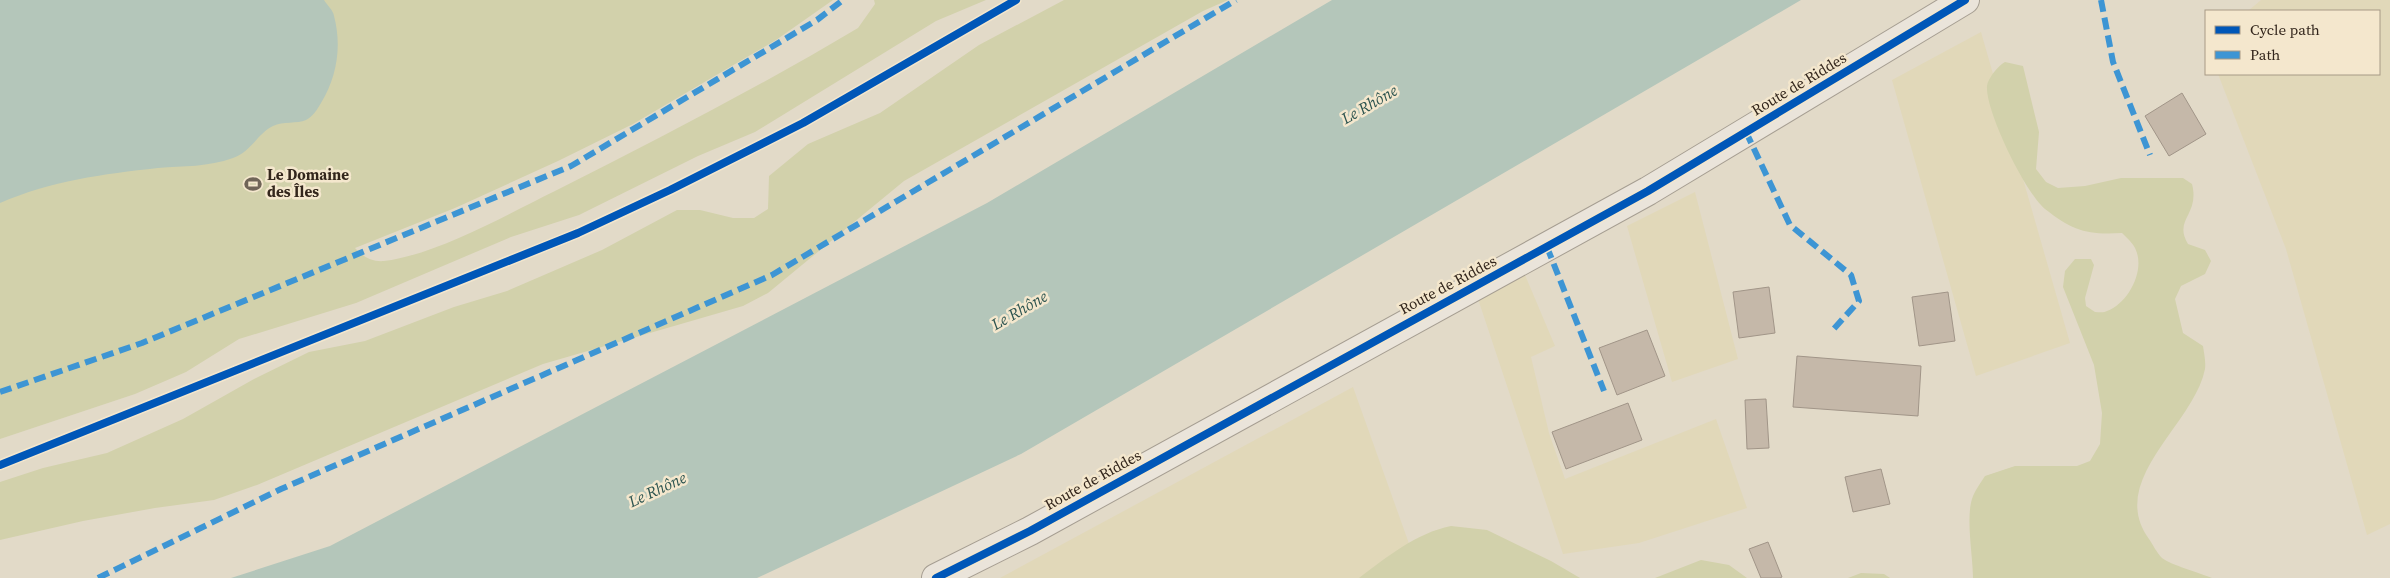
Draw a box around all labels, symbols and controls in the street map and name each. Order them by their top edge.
legend [2205,10,2380,75]
text: Cycle path [2250,19,2320,40]
text: Path [2250,44,2280,65]
street label: Route de Riddes [1747,47,1850,120]
water label: Le Rhône [1336,79,1402,129]
place label: Le Domaine des Îles [267,164,349,202]
sports icon: Le Domaine des Îles [243,174,263,194]
street label: Route de Riddes [1395,250,1500,319]
water label: Le Rhône [986,285,1052,335]
street label: Route de Riddes [1041,444,1145,515]
water label: Le Rhône [624,466,690,512]

